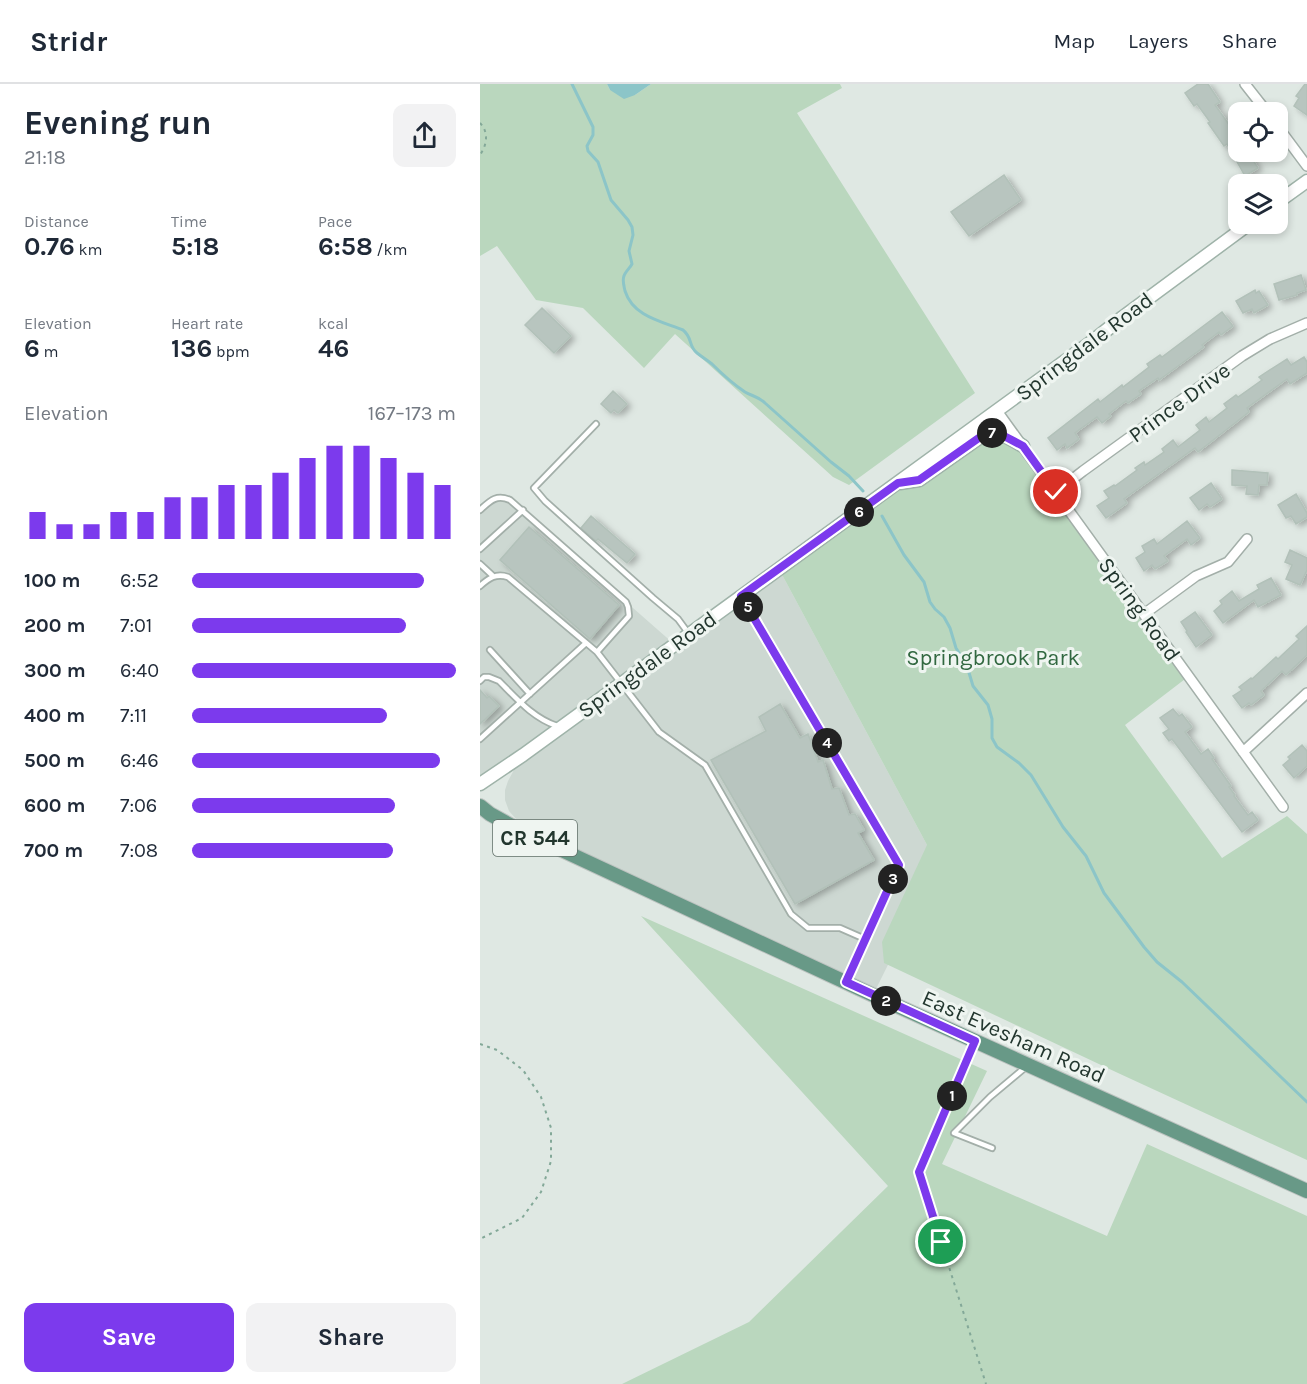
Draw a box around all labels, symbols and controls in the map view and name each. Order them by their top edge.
text: Stridr [30,25,107,58]
text: Map [1053,29,1095,53]
text: Layers [1128,29,1189,53]
text: Share [1222,29,1277,53]
map controls [1228,102,1288,234]
button: locate [1228,102,1288,162]
text: Evening run [24,104,212,142]
button: share [393,104,456,167]
text: 21:18 [24,146,66,169]
button: layers [1228,174,1288,234]
text: Distance [24,212,89,231]
text: Time [171,212,207,231]
text: Pace [318,212,352,231]
text: 0.76 [24,231,75,262]
text: 5:18 [171,231,219,262]
text: 6:58 [318,231,373,262]
text: km [75,240,103,259]
text: /km [373,240,407,259]
street label: Springdale Road [1011,287,1158,407]
text: Elevation [24,314,92,333]
text: Heart rate [171,314,243,333]
text: kcal [318,314,349,333]
text: 6 [24,333,40,364]
text: 136 [171,333,212,364]
text: 46 [318,333,349,364]
text: m [40,342,59,361]
text: bpm [212,342,250,361]
street label: Prince Drive [1124,357,1235,448]
text: Elevation [24,402,109,425]
text: 167–173 m [368,402,456,425]
pin: 7 [977,418,1007,448]
text: 7 [988,423,996,442]
pin [1030,466,1081,517]
icon: check [1039,475,1072,508]
pin: 6 [844,497,874,527]
text: 6 [854,502,864,521]
street label: Spring Road [1093,553,1186,667]
text: 100 m [24,569,80,592]
text: 6:52 [120,569,159,592]
pin: 5 [733,592,763,622]
text: 5 [743,597,753,616]
street label: Springdale Road [573,606,722,724]
text: 200 m [24,614,85,637]
text: 7:01 [120,614,152,637]
park label: Springbrook Park [906,645,1080,671]
text: 300 m [24,659,86,682]
text: 6:40 [120,659,159,682]
text: 400 m [24,704,85,727]
text: 7:11 [120,704,147,727]
pin: 4 [812,728,842,758]
text: 4 [822,733,832,752]
text: 500 m [24,749,85,772]
text: 6:46 [120,749,159,772]
text: 600 m [24,794,85,817]
text: 7:06 [120,794,157,817]
road number: CR 544 [493,820,577,856]
text: 700 m [24,839,83,862]
text: 7:08 [120,839,158,862]
pin: 3 [878,864,908,894]
text: 3 [888,869,898,888]
street label: East Evesham Road [918,985,1109,1089]
pin: 2 [871,986,901,1016]
text: 2 [881,991,891,1010]
pin: 1 [937,1081,967,1111]
text: 1 [949,1086,955,1105]
pin [915,1216,966,1267]
icon: arrive [924,1225,957,1258]
button: Save [24,1303,234,1372]
button: Share [246,1303,456,1372]

